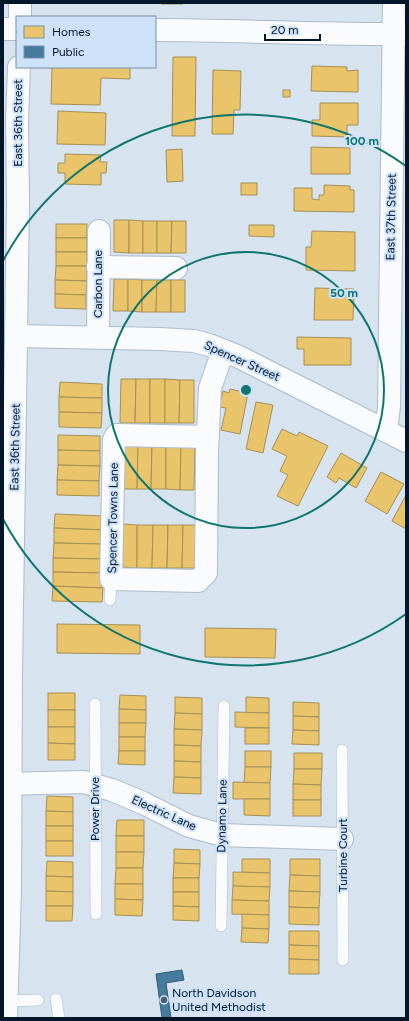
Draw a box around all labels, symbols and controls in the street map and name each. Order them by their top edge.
legend [16,16,156,68]
scale bar [265,16,320,42]
text: 20 m [271,23,299,37]
text: Homes [52,25,91,39]
text: Public [52,45,85,59]
street label: East 36th Street [11,79,25,167]
text: 100 m [345,134,379,148]
street label: East 37th Street [383,173,399,261]
street label: Carbon Lane [91,250,105,318]
text: 50 m [330,286,358,300]
street label: Spencer Street [202,338,282,384]
centre of rings [239,383,253,397]
street label: East 36th Street [7,403,23,491]
street label: Spencer Towns Lane [105,462,121,573]
street label: Power Drive [88,776,102,841]
street label: Dynamo Lane [214,779,230,853]
street label: Electric Lane [130,793,199,834]
street label: Turbine Court [336,818,350,892]
place label: North Davidson United Methodist [172,986,266,1014]
marker: North Davidson United Methodist [159,995,169,1005]

